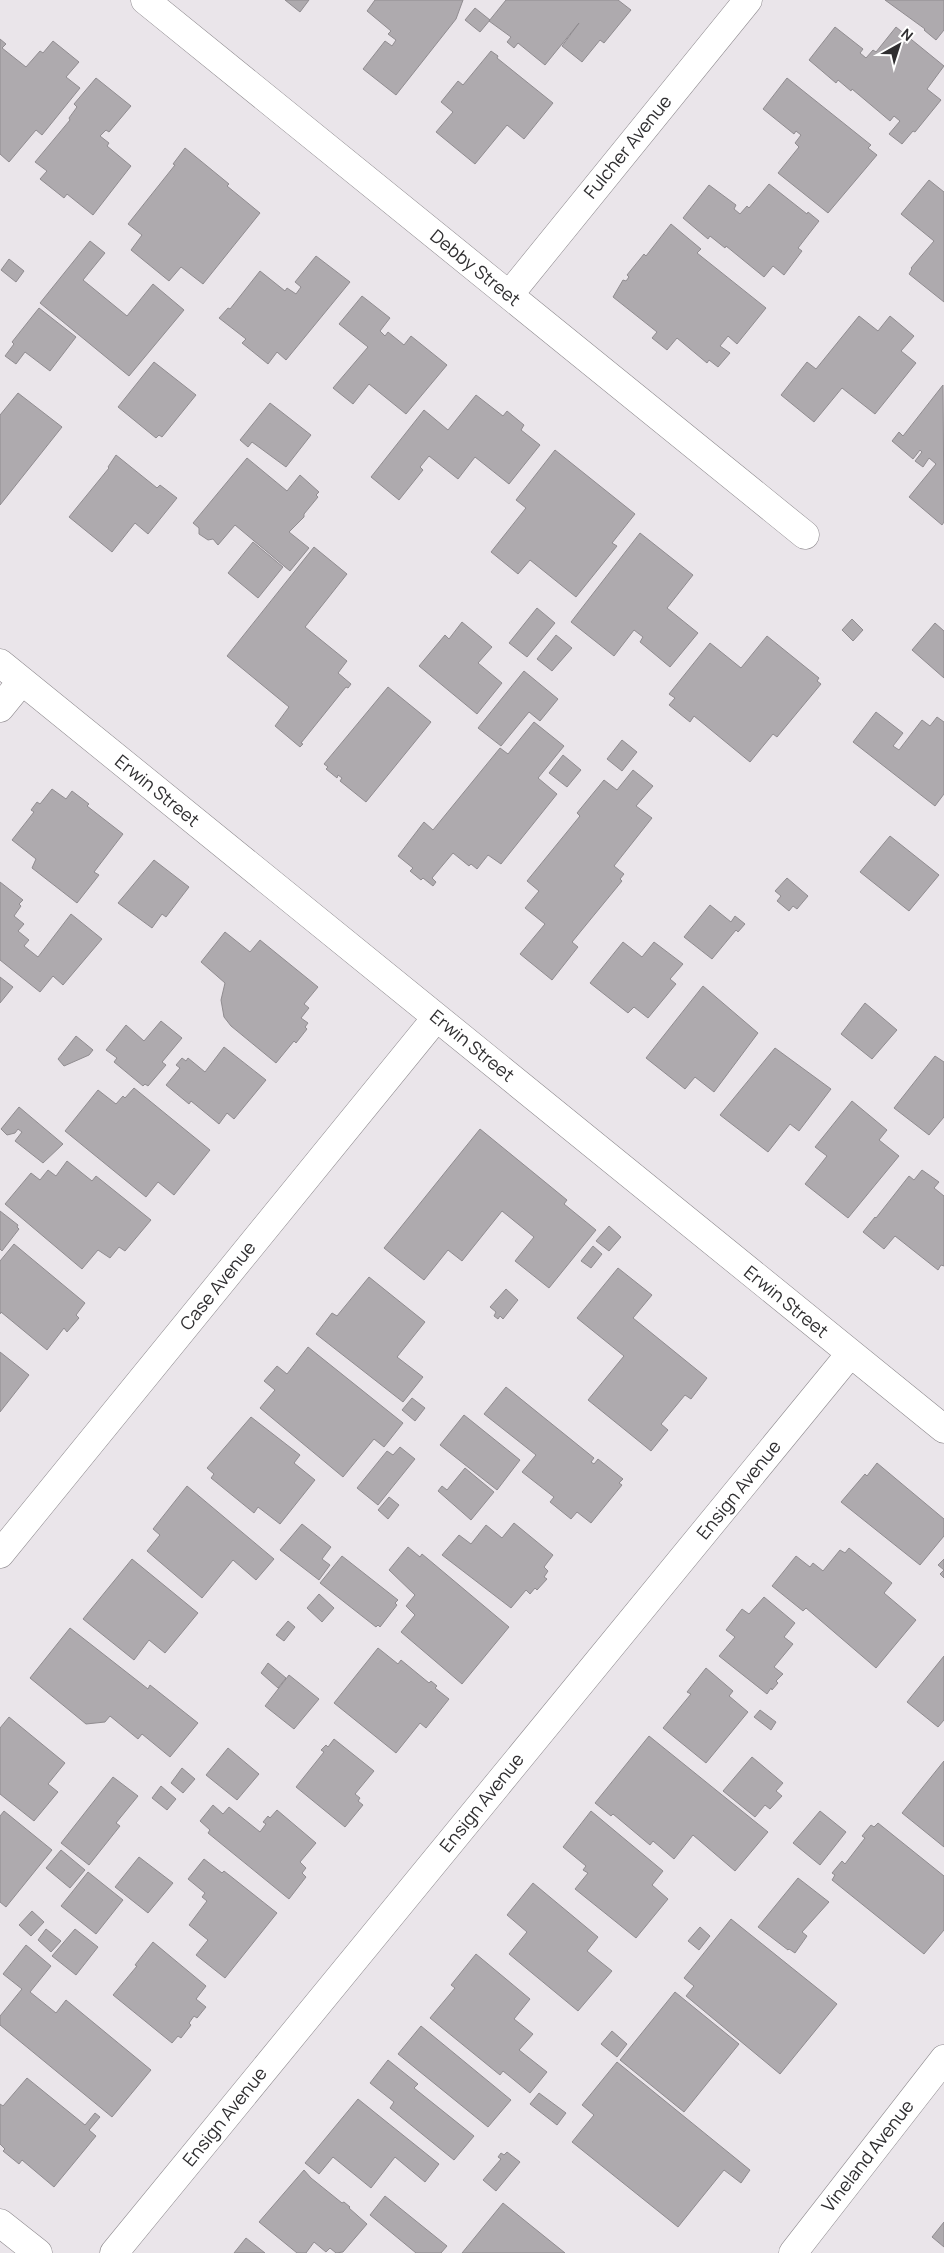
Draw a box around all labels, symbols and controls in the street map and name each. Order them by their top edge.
north arrow [874,20,924,70]
text: N [898,24,917,45]
street label: Fulcher Avenue [578,90,676,203]
street label: Debby Street [426,223,526,311]
street label: Erwin Street [110,749,205,832]
street label: Erwin Street [425,1004,520,1087]
street label: Case Avenue [174,1236,261,1335]
street label: Erwin Street [739,1260,834,1343]
street label: Ensign Avenue [691,1435,786,1544]
street label: Ensign Avenue [434,1748,529,1857]
street label: Ensign Avenue [177,2062,272,2171]
street label: Vineland Avenue [816,2094,919,2217]

